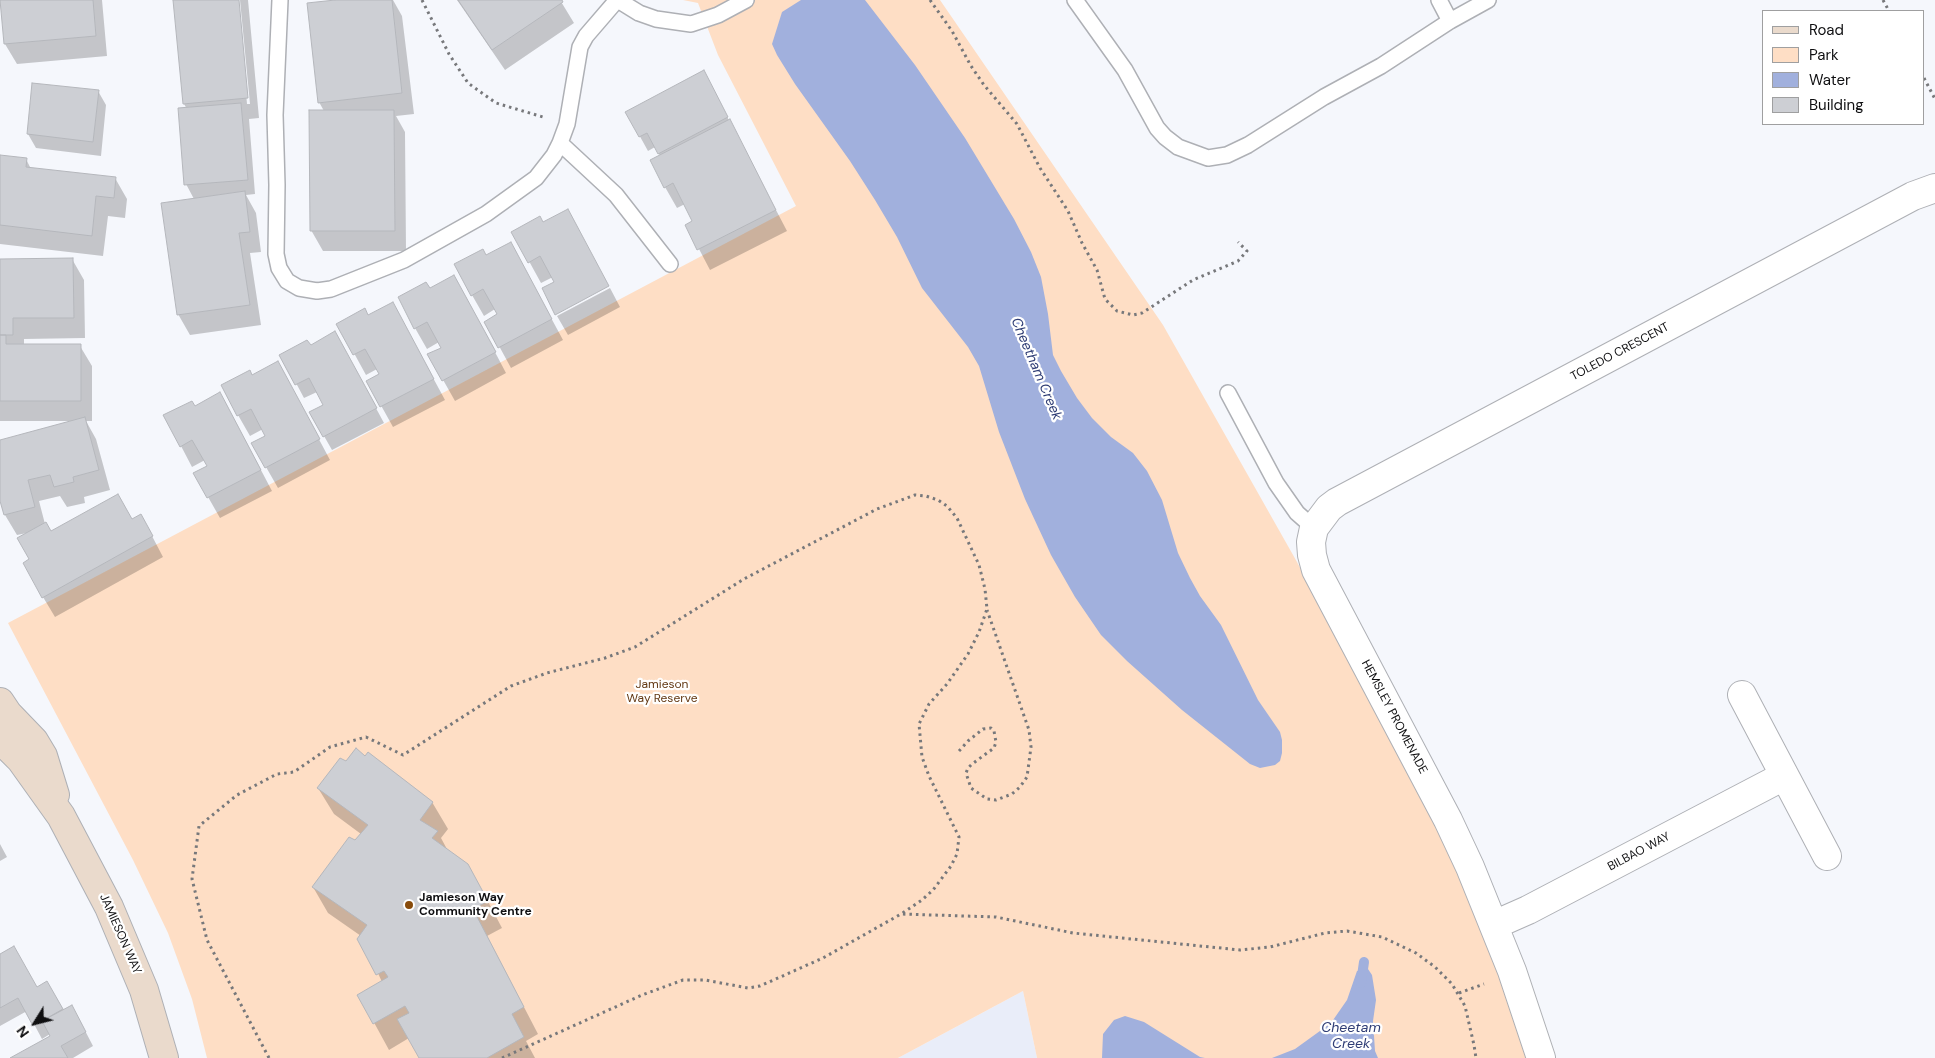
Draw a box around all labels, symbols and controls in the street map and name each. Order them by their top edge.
legend [1762,10,1925,125]
text: Road [1809,20,1844,40]
text: Park [1809,45,1839,65]
text: Water [1809,70,1850,90]
text: Building [1809,95,1864,115]
water label: Cheetham Creek [1007,315,1065,423]
street label: TOLEDO CRESCENT [1568,320,1672,384]
street label: HEMSLEY PROMENADE [1358,658,1430,776]
park label: Jamieson Way Reserve [627,678,697,706]
street label: BILBAO WAY [1605,830,1673,874]
place label: Jamieson Way Community Centre [419,891,532,919]
street label: JAMIESON WAY [96,892,144,976]
marker: Jamieson Way Community Centre [403,899,415,911]
north arrow [10,998,60,1048]
water label: Cheetam Creek [1321,1020,1381,1052]
text: N [13,1022,33,1041]

